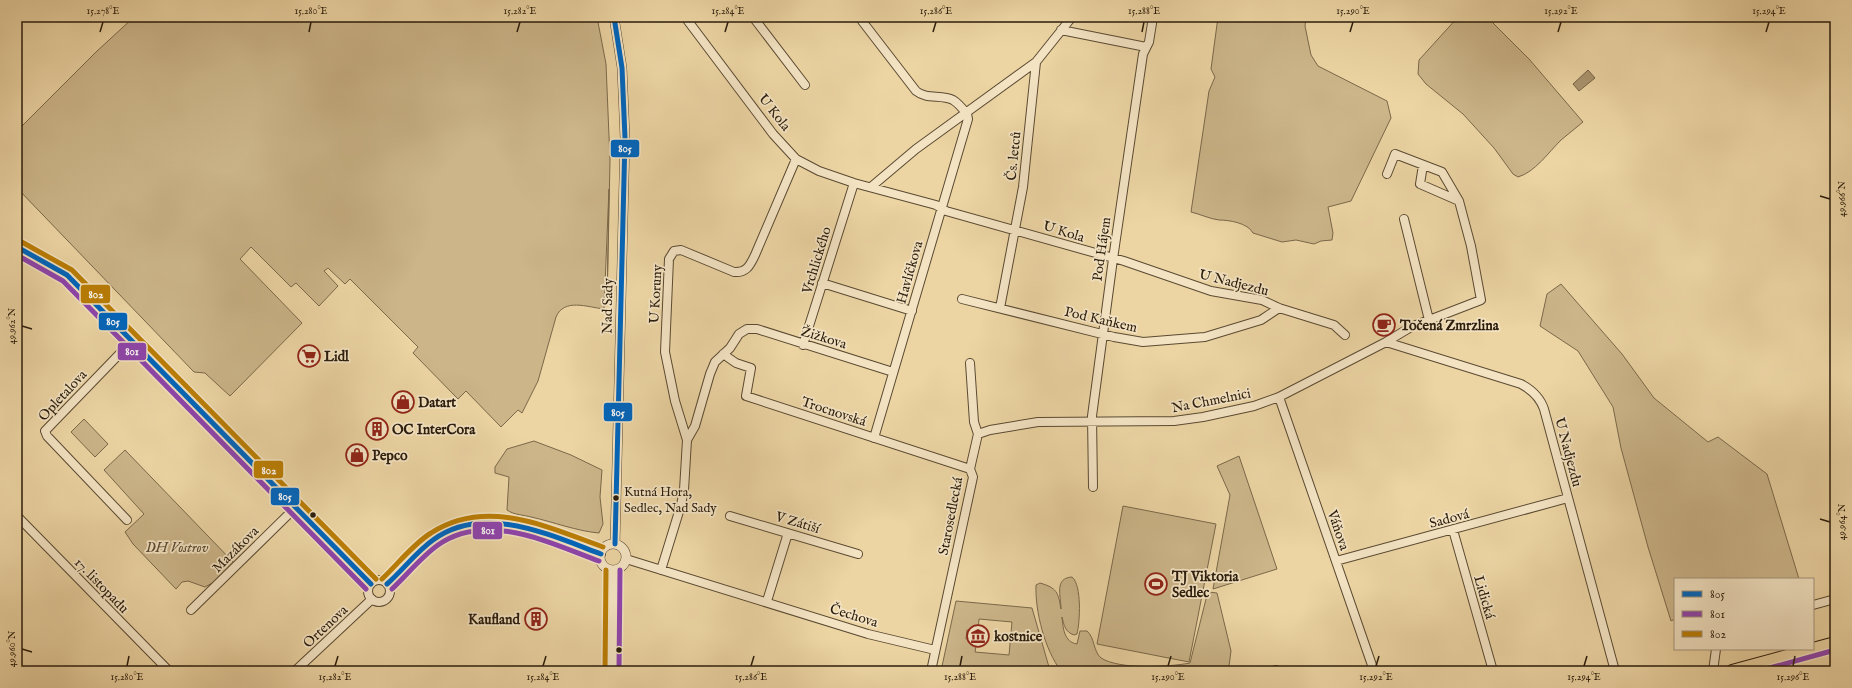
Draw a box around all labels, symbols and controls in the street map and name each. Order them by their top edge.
text: 15.278°E [87,5,119,18]
text: 15.280°E [294,5,328,18]
text: 15.282°E [504,5,537,18]
text: 15.284°E [711,5,745,18]
text: 15.286°E [920,5,952,18]
text: 15.288°E [1128,5,1160,18]
text: 15.290°E [1336,5,1370,18]
text: 15.292°E [1544,5,1578,18]
text: 15.294°E [1752,5,1786,18]
street label: U Kola [754,90,795,136]
street label: Čs. letců [1001,131,1026,182]
line badge: 805 [610,139,640,158]
text: 805 [618,142,632,156]
text: 49.966°N [1836,181,1849,217]
street label: Pod Hájem [1089,216,1115,282]
street label: U Kola [1041,217,1087,247]
street label: Vrchlického [798,224,836,297]
street label: Havlíčkova [892,238,928,306]
street label: U Koruny [645,264,667,324]
street label: U Nadjezdu [1197,266,1270,300]
street label: Nad Sady [599,278,617,334]
line badge: 802 [80,284,111,304]
text: 802 [89,288,104,302]
street label: Pod Kaňkem [1063,303,1139,337]
text: 49.962°N [6,307,19,344]
line badge: 805 [98,312,128,331]
cafe icon: Točená Zmrzlina [1371,312,1397,338]
text: 805 [106,315,120,329]
place label: Točená Zmrzlina [1399,317,1500,335]
street label: Žižkova [799,322,850,354]
line badge: 801 [117,342,147,361]
supermarket icon: Lidl [296,343,322,369]
text: 801 [125,345,139,359]
place label: Lidl [324,348,350,366]
street label: Opletalova [34,366,92,425]
street label: Na Chmelnici [1170,384,1253,417]
shop icon: Datart [390,389,416,415]
street label: Trocnovská [799,393,869,431]
place label: Datart [418,394,456,412]
line badge: 805 [603,402,633,422]
text: 805 [611,406,625,420]
building icon: OC InterCora [364,416,390,442]
street label: U Nadjezdu [1550,416,1586,489]
place label: OC InterCora [392,421,476,439]
shop icon: Pepco [344,442,370,468]
place label: Pepco [372,447,408,465]
line badge: 802 [253,460,284,479]
text: 802 [262,464,277,478]
street label: Starosedlecká [935,475,968,557]
place label: Kutná Hora, Sedlec, Nad Sady [624,484,717,517]
line badge: 805 [270,487,300,506]
text: 805 [278,490,292,504]
marker: Kutná Hora, Sedlec, Nad Sady [611,493,621,503]
text: 49.964°N [1836,503,1849,540]
street label: Sadová [1427,505,1472,533]
street label: V Zátiší [772,507,823,539]
street label: Váňova [1322,507,1354,554]
unlabelled marker [308,510,318,520]
line badge: 801 [472,521,503,540]
street label: Mazákova [209,522,264,577]
text: 801 [481,524,495,538]
park label: DH Vostrov [146,539,209,557]
street label: 17. listopadu [70,554,132,617]
place label: TJ Viktoria Sedlec [1171,568,1240,602]
sports icon: TJ Viktoria Sedlec [1143,571,1169,597]
street label: Lidická [1469,573,1499,622]
legend [1674,578,1814,650]
text: 805 [1710,587,1726,602]
street label: Čechova [827,599,881,632]
street label: Ortenova [299,601,353,652]
building icon: Kaufland [523,606,549,632]
text: 801 [1710,607,1725,622]
place label: Kaufland [468,611,521,629]
museum icon: kostnice [965,623,991,649]
text: 802 [1710,627,1727,642]
place label: kostnice [993,628,1043,646]
text: 49.960°N [6,630,19,667]
unlabelled marker [614,645,624,655]
text: 15.280°E [110,671,144,684]
text: 15.282°E [319,671,352,684]
text: 15.284°E [526,671,560,684]
text: 15.286°E [735,671,767,684]
text: 15.288°E [944,671,976,684]
text: 15.290°E [1151,671,1185,684]
text: 15.292°E [1359,671,1393,684]
text: 15.294°E [1567,671,1601,684]
text: 15.296°E [1777,671,1810,684]

